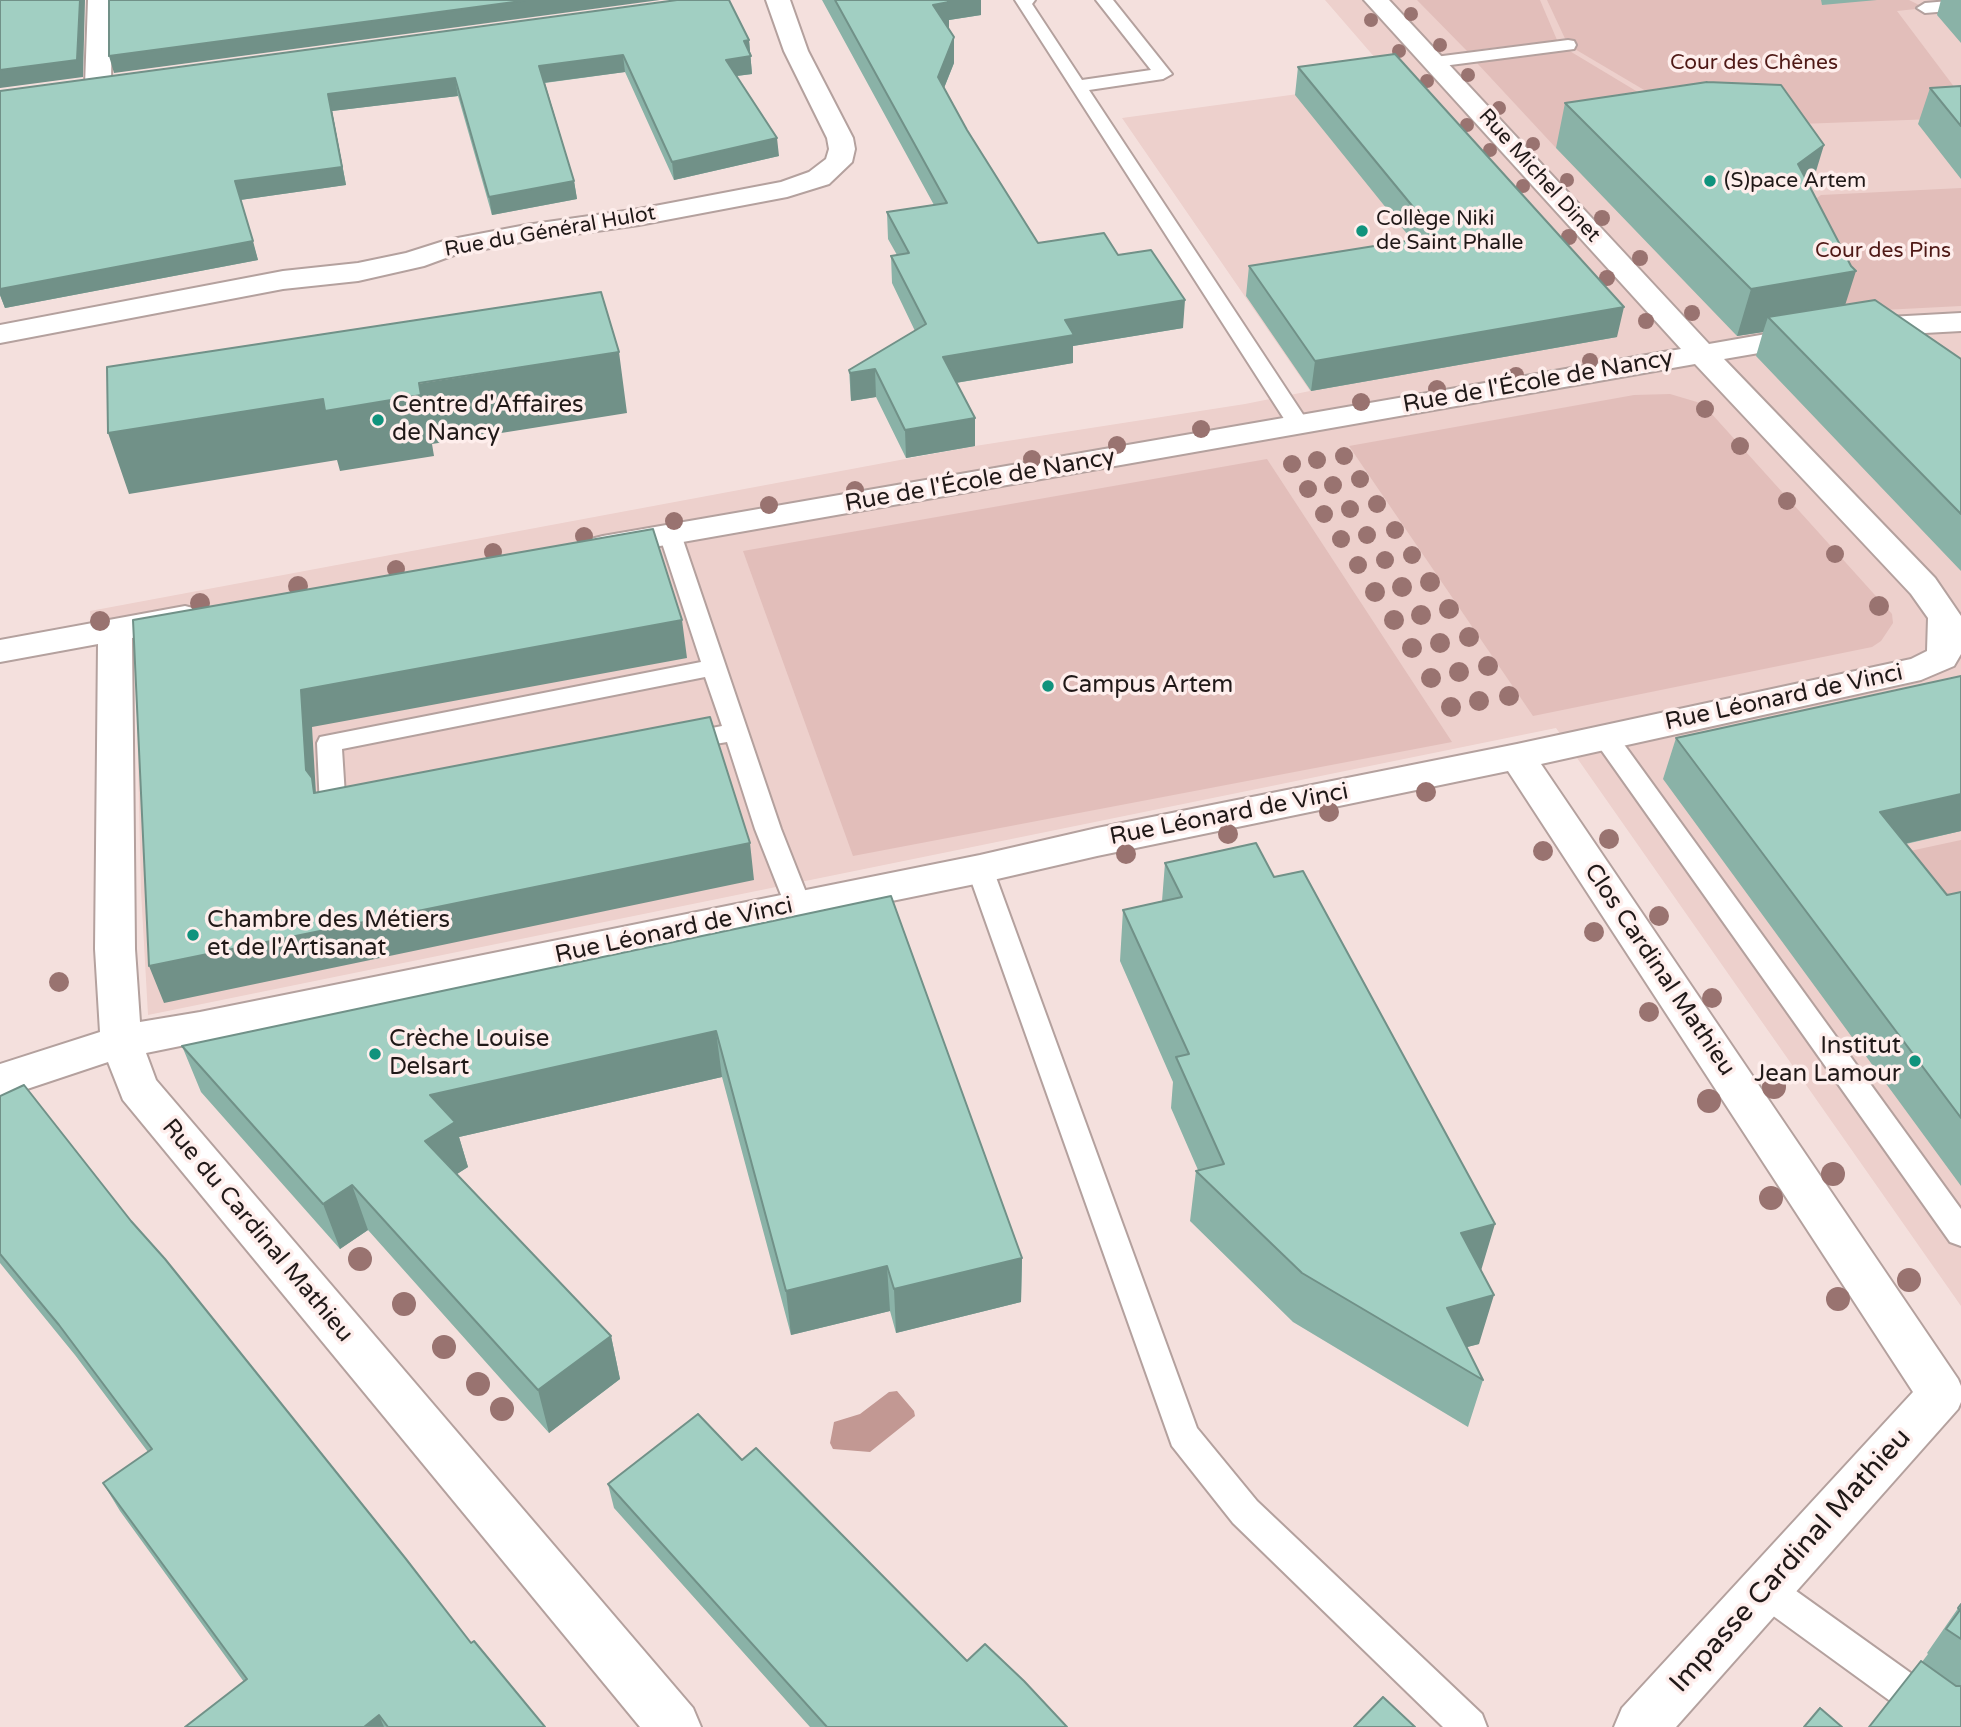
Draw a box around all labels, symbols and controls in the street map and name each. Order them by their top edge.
park label: Cour des Chênes [1670,50,1838,76]
street label: Rue Michel Dinet [1473,104,1605,248]
place label: (S)pace Artem [1724,168,1866,194]
marker: (S)pace Artem [1702,173,1718,189]
street label: Rue du Général Hulot [442,201,658,263]
place label: Collège Niki de Saint Phalle [1376,206,1524,256]
marker: Collège Niki de Saint Phalle [1354,223,1370,239]
park label: Cour des Pins [1815,238,1951,264]
street label: Rue de l'École de Nancy [1401,344,1675,420]
place label: Centre d'Affaires de Nancy [392,392,583,448]
marker: Centre d'Affaires de Nancy [370,412,386,428]
street label: Rue de l'École de Nancy [843,443,1117,519]
street label: Rue Léonard de Vinci [1662,659,1906,737]
place label: Campus Artem [1062,672,1233,700]
marker: Campus Artem [1040,678,1056,694]
street label: Rue Léonard de Vinci [1107,778,1351,852]
street label: Clos Cardinal Mathieu [1577,858,1741,1082]
street label: Rue Léonard de Vinci [552,892,796,970]
place label: Chambre des Métiers et de l'Artisanat [207,907,450,963]
marker: Chambre des Métiers et de l'Artisanat [185,927,201,943]
place label: Crèche Louise Delsart [389,1026,549,1082]
place label: Institut Jean Lamour [1754,1033,1901,1089]
marker: Crèche Louise Delsart [367,1046,383,1062]
marker: Institut Jean Lamour [1907,1053,1923,1069]
street label: Rue du Cardinal Mathieu [155,1114,359,1348]
street label: Impasse Cardinal Mathieu [1663,1422,1919,1700]

